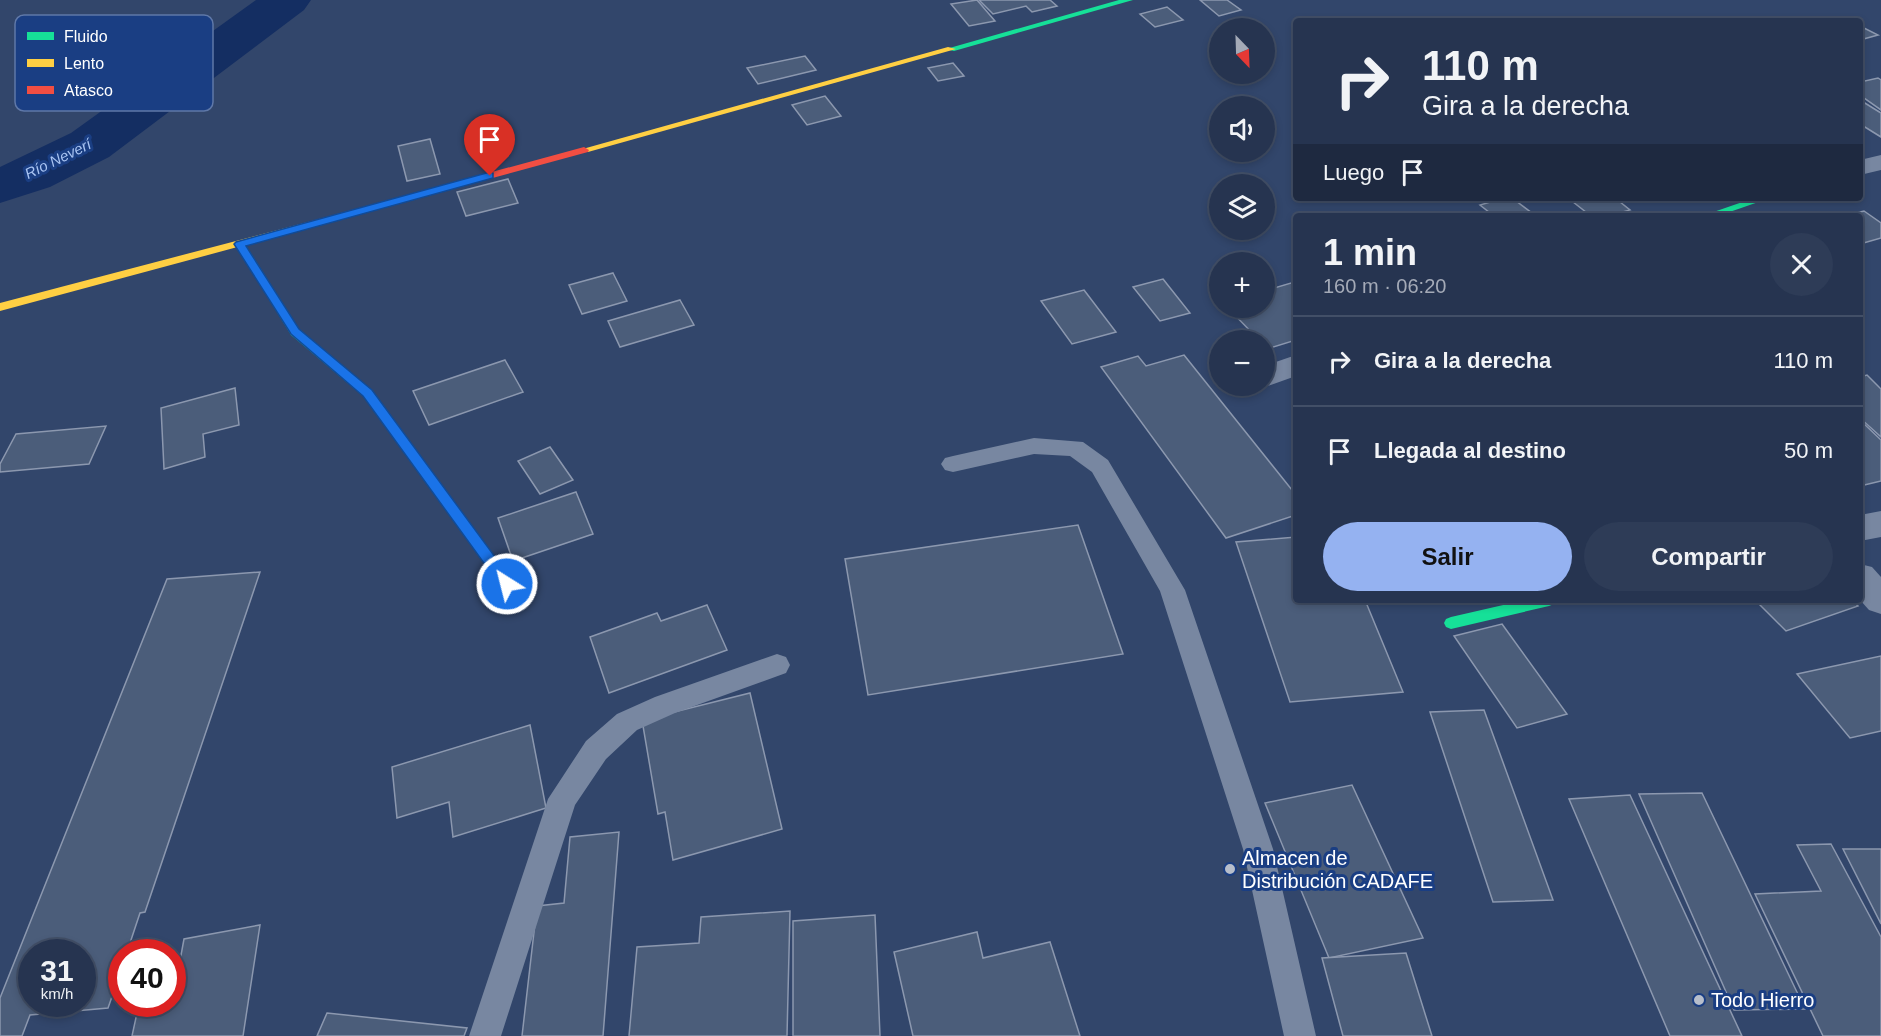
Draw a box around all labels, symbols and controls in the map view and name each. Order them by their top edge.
legend [15,15,213,111]
north arrow [1209,18,1275,84]
map controls [1209,18,1275,396]
text: Fluido [64,28,108,45]
icon: right [1323,42,1401,120]
text: 110 m [1422,42,1539,89]
text: Lento [64,55,104,72]
text: Atasco [64,82,113,99]
text: Gira a la derecha [1422,91,1629,121]
button: sound [1209,96,1275,162]
pin [464,114,515,176]
icon: arrive [473,123,506,156]
water label: Río Neverí [22,134,95,182]
icon: arrive [1396,156,1429,189]
text: Luego [1323,160,1384,185]
button: layers [1209,174,1275,240]
text: 1 min [1323,232,1417,273]
button: close [1770,233,1833,296]
button: + [1209,252,1275,318]
text: 160 m · 06:20 [1323,275,1446,297]
button: − [1209,330,1275,396]
icon: right [1323,345,1356,378]
text: Gira a la derecha [1374,348,1551,373]
text: 110 m [1773,348,1833,373]
icon: arrive [1323,435,1356,468]
text: Llegada al destino [1374,438,1566,463]
text: 50 m [1784,438,1833,463]
button: Salir [1323,522,1572,591]
button: Compartir [1584,522,1833,591]
position arrow [475,552,539,616]
place label: Almacen de Distribución CADAFE [1242,847,1433,892]
marker: Almacen de Distribución CADAFE [1223,862,1237,876]
speed limit sign: 40 [108,939,186,1017]
text: 31 [40,954,74,987]
text: km/h [41,985,73,1002]
place label: Todo Hierro [1711,989,1814,1011]
marker: Todo Hierro [1692,993,1706,1007]

